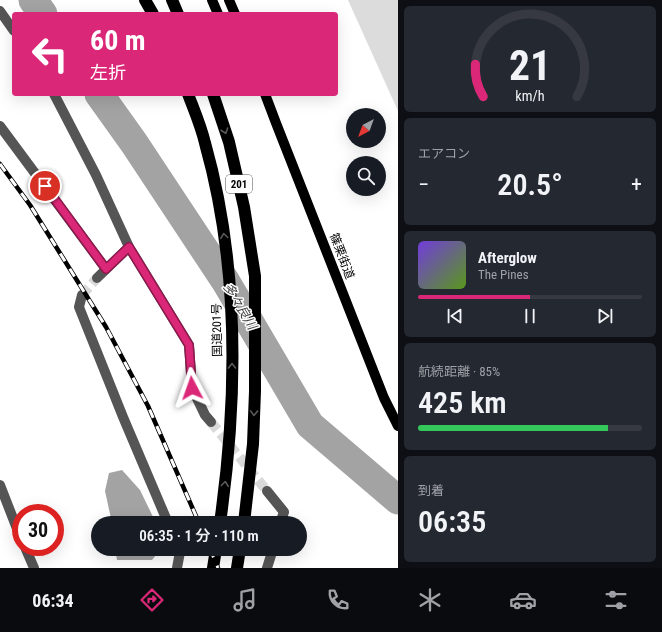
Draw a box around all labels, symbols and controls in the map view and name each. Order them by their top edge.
text: 60 m [90,24,146,57]
icon: left [24,28,76,80]
text: 21 [509,41,551,90]
text: 左折 [90,62,126,83]
text: km/h [515,88,545,104]
north arrow [346,108,386,148]
map controls [346,108,386,196]
one-way arrow [221,127,229,134]
text: エアコン [418,146,470,161]
button: search [346,156,386,196]
text: 20.5° [497,167,563,202]
pin [28,169,62,203]
text: − [418,172,429,197]
text: + [631,172,642,197]
icon: arrive [34,175,56,197]
road number: 201 [226,175,252,193]
street label: 篠栗街道 [327,231,357,281]
one-way arrow [220,233,229,239]
text: Afterglow [478,249,537,267]
text: The Pines [478,267,529,282]
water label: 多々良川 [220,280,261,334]
street label: 国道201号 [210,303,224,357]
icon: previous [444,305,466,327]
icon: pause [519,305,541,327]
icon: next [594,305,616,327]
one-way arrow [228,363,236,369]
text: 航続距離 · 85% [418,364,500,379]
position arrow [171,367,213,409]
text: 425 km [418,385,507,420]
one-way arrow [250,410,258,416]
one-way arrow [220,481,229,487]
text: 到着 [418,483,444,498]
speed limit sign: 30 [12,504,64,556]
text: 06:35 [418,504,486,539]
text: 06:35 · 1 分 · 110 m [139,527,259,545]
icon: directions [138,586,166,614]
icon: music [231,586,259,614]
icon: phone [324,586,352,614]
icon: climate [416,586,444,614]
icon: car [509,586,537,614]
icon: filters [602,586,630,614]
text: 06:34 [32,590,74,611]

